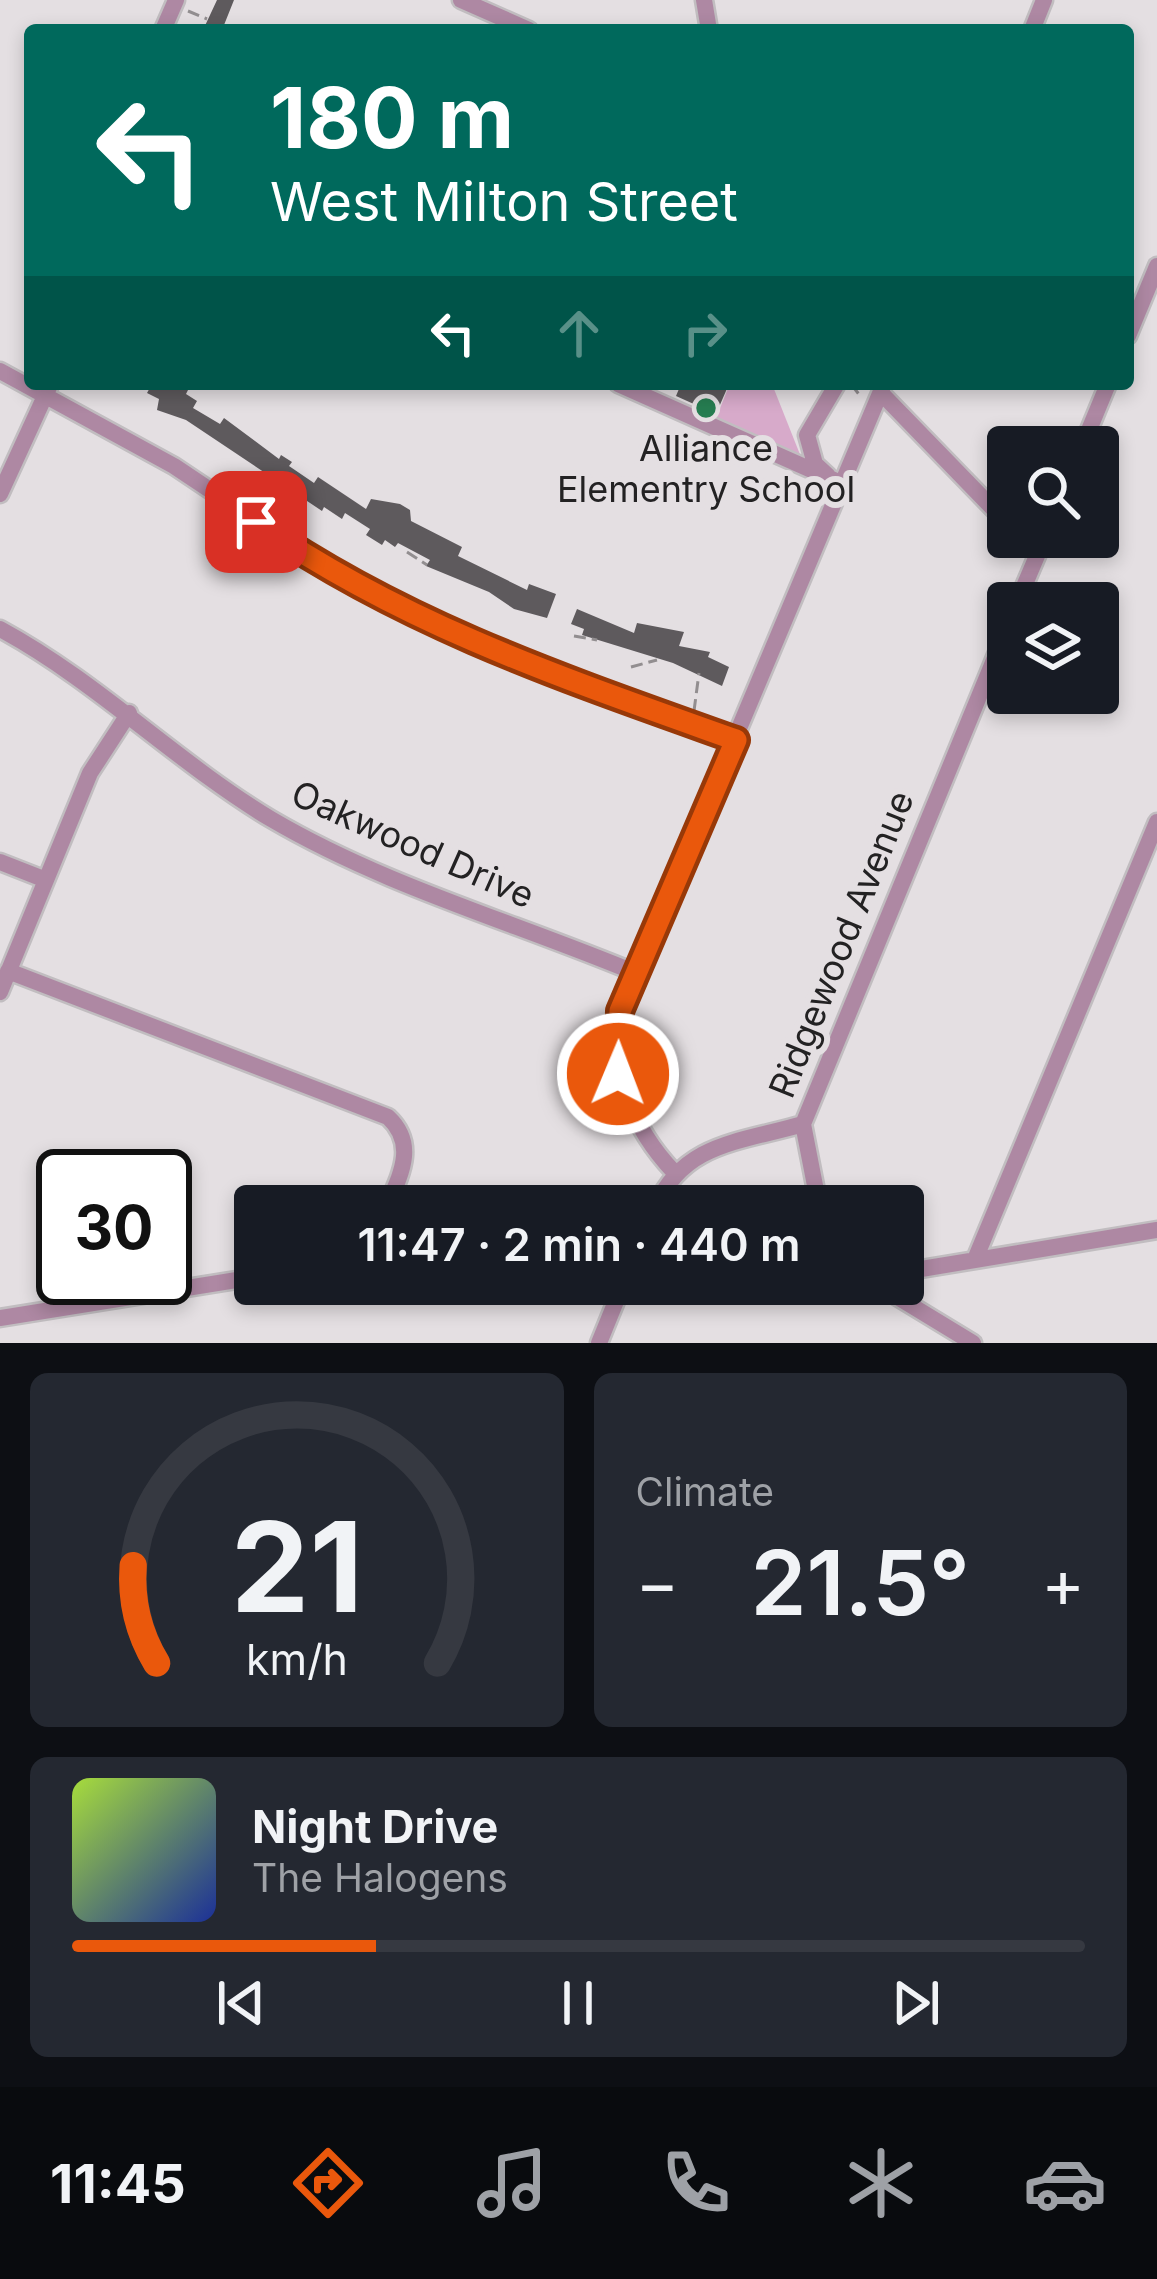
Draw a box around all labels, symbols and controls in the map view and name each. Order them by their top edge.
text: 180 m [270,67,514,168]
icon: left [72,72,228,228]
text: West Milton Street [270,169,738,234]
icon: left [420,300,486,366]
icon: ahead [546,300,612,366]
icon: right [672,300,738,366]
marker: Alliance Elementry School [693,395,719,421]
place label: Alliance Elementry School [557,426,855,511]
map controls [987,426,1119,714]
button: search [987,426,1119,558]
pin [205,471,307,573]
icon: arrive [223,489,289,555]
button: layers [987,582,1119,714]
street label: Oakwood Drive [285,771,541,917]
street label: Ridgewood Avenue [759,784,923,1104]
position arrow [555,1011,681,1137]
speed limit sign: 30 [36,1149,192,1305]
text: 11:47 · 2 min · 440 m [357,1217,801,1272]
text: Climate [636,1468,774,1515]
text: 21 [231,1491,363,1642]
text: 21.5° [750,1528,970,1637]
text: − [636,1543,679,1623]
text: + [1041,1543,1085,1623]
text: km/h [246,1633,348,1685]
text: Night Drive [252,1799,498,1854]
text: The Halogens [252,1854,508,1901]
icon: previous [208,1970,274,2036]
icon: pause [545,1970,611,2036]
icon: next [883,1970,949,2036]
icon: directions [286,2141,370,2225]
icon: music [470,2141,554,2225]
icon: phone [654,2141,738,2225]
icon: climate [839,2141,923,2225]
icon: car [1023,2141,1107,2225]
text: 11:45 [50,2151,186,2216]

